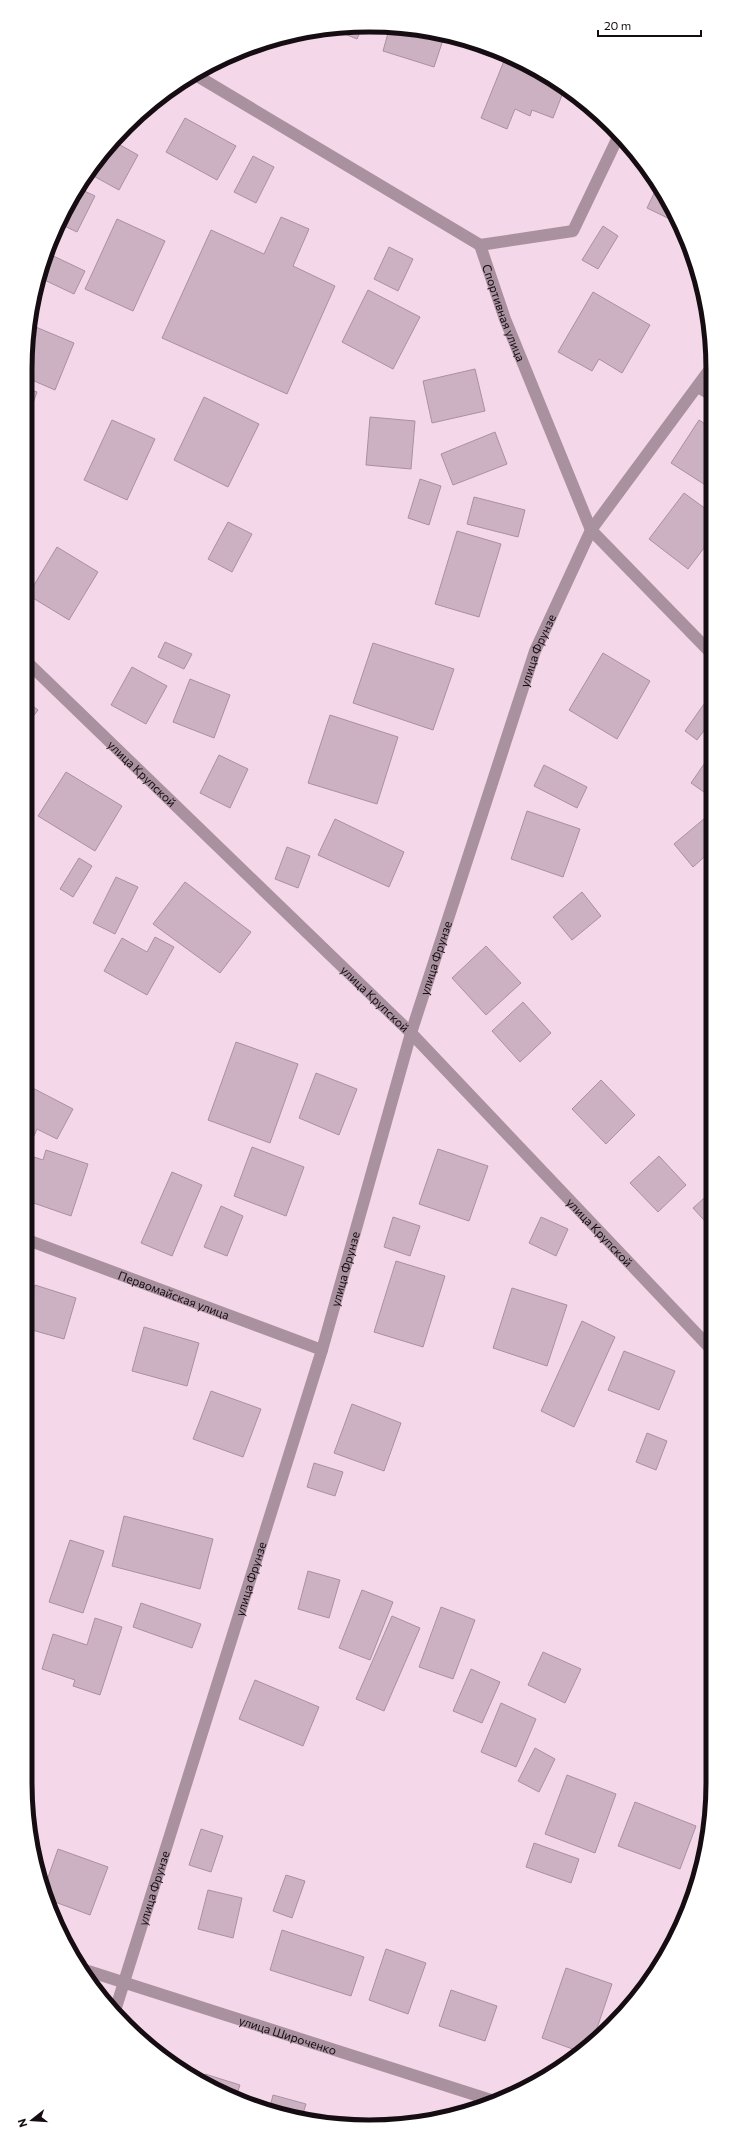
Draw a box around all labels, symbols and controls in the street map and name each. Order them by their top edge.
scale bar [598,12,701,38]
text: 20 m [604,18,631,32]
street label: Спортивная улица [480,262,528,363]
street label: улица Фрунзе [517,612,558,689]
street label: улица Крупской [105,737,179,809]
street label: улица Фрунзе [417,919,454,997]
street label: улица Крупской [338,962,412,1034]
street label: улица Крупской [564,1195,636,1269]
street label: улица Фрунзе [328,1230,362,1308]
street label: Первомайская улица [116,1268,231,1322]
street label: улица Фрунзе [232,1540,269,1618]
street label: улица Фрунзе [135,1849,172,1927]
street label: улица Широченко [237,2013,338,2057]
north arrow [12,2100,52,2140]
text: N [15,2117,29,2129]

